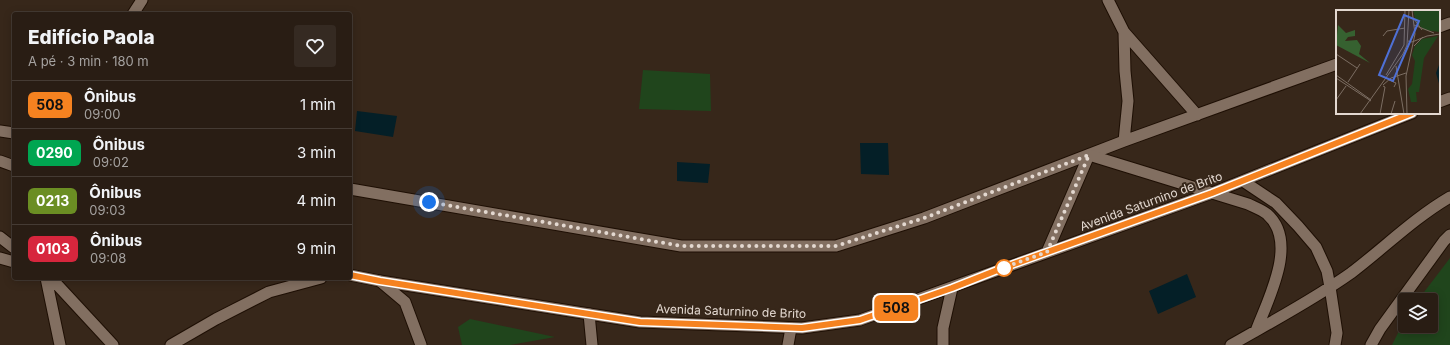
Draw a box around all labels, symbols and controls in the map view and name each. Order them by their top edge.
inset map [1336,10,1440,114]
button: heart [294,25,336,67]
text: Edifício Paola [28,26,155,49]
text: A pé · 3 min · 180 m [28,53,149,69]
text: Ônibus [84,87,136,106]
text: 1 min [300,95,336,114]
text: 508 [36,96,64,113]
text: 09:00 [84,106,120,122]
text: Ônibus [93,135,145,154]
text: 3 min [297,143,336,162]
text: 0290 [36,144,73,161]
text: 09:02 [93,154,129,170]
street label: Avenida Saturnino de Brito [1078,168,1224,234]
text: Ônibus [89,183,142,202]
text: 4 min [296,191,336,210]
text: 0213 [36,192,69,209]
your location [419,192,439,212]
text: 09:03 [89,202,126,218]
text: Ônibus [90,231,142,250]
text: 9 min [297,239,336,258]
text: 0103 [36,240,70,257]
text: 09:08 [90,250,126,266]
unlabelled marker [995,259,1013,277]
map controls [1398,293,1438,333]
button: layers [1398,293,1438,333]
line badge: 508 [873,295,919,321]
text: 508 [882,299,910,316]
street label: Avenida Saturnino de Brito [656,301,806,321]

